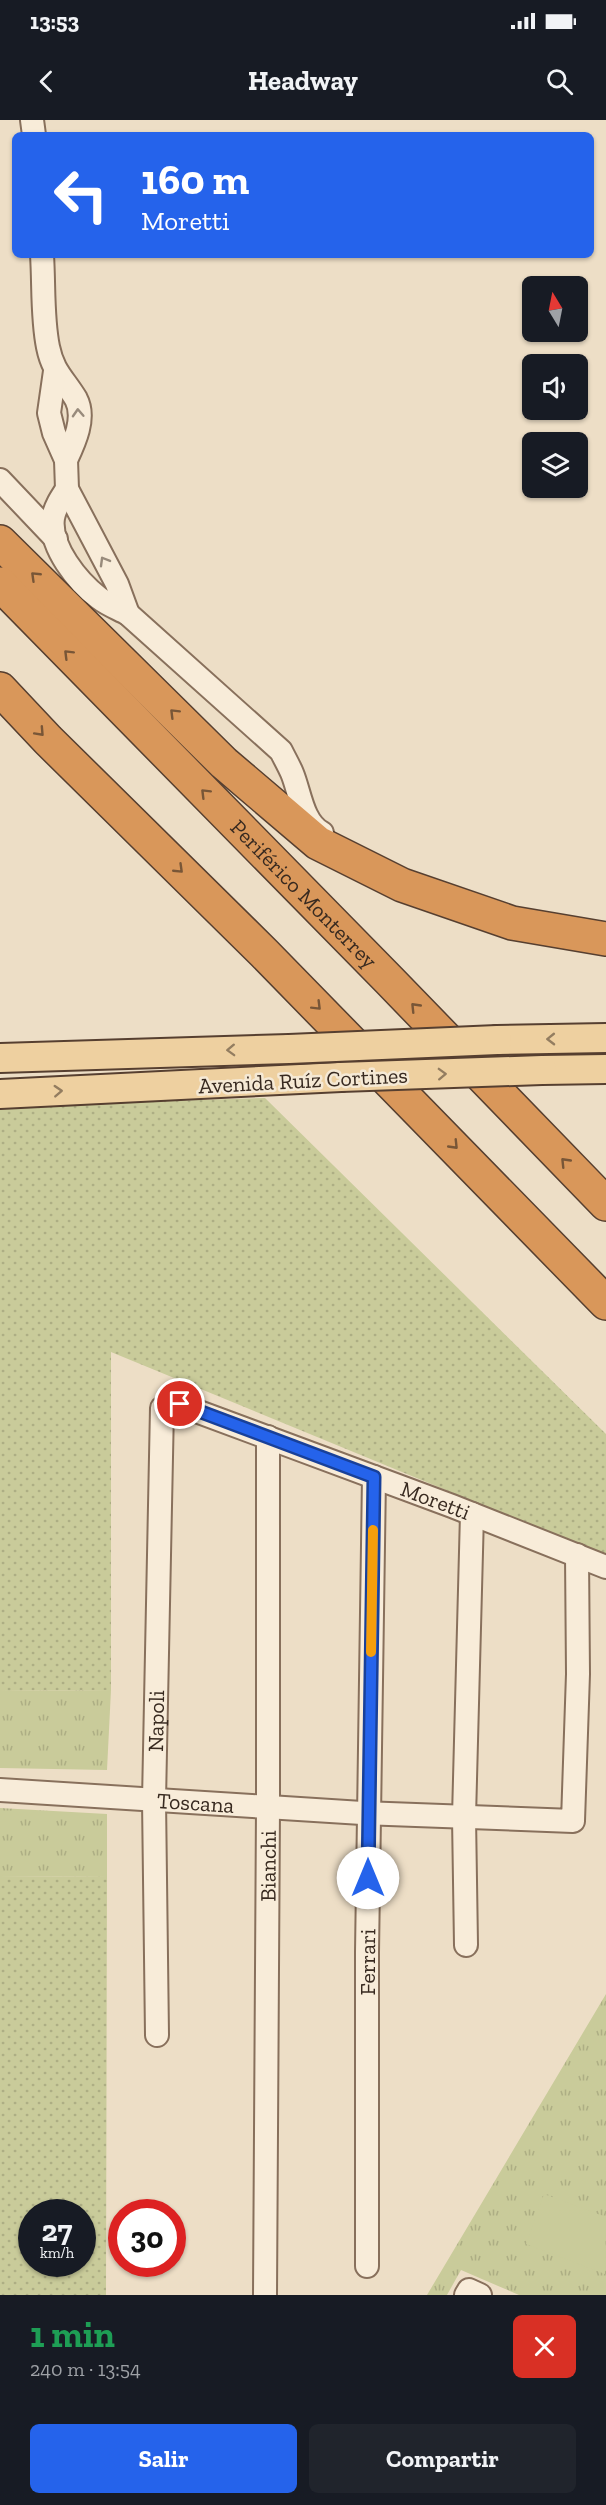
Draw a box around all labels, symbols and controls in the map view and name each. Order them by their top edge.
text: 13:53 [30,8,79,35]
icon: back [30,65,63,98]
text: Headway [248,65,358,97]
icon: search [543,65,576,98]
text: 160 m [141,154,249,205]
icon: left [42,156,120,234]
text: Moretti [141,205,230,237]
north arrow [522,276,588,342]
map controls [522,276,588,498]
button: sound [522,354,588,420]
one-way arrow [72,409,85,418]
button: layers [522,432,588,498]
one-way arrow [100,557,111,567]
one-way arrow [32,573,43,584]
one-way arrow [64,650,75,660]
one-way arrow [170,709,181,720]
one-way arrow [33,725,44,735]
one-way arrow [201,789,212,799]
street label: Periférico Monterrey [225,814,383,975]
one-way arrow [171,861,182,872]
one-way arrow [310,1000,321,1010]
one-way arrow [411,1003,422,1013]
one-way arrow [547,1032,556,1045]
one-way arrow [226,1044,235,1057]
street label: Avenida Ruíz Cortines [198,1062,408,1099]
one-way arrow [437,1068,446,1080]
one-way arrow [54,1085,63,1098]
one-way arrow [446,1138,457,1149]
one-way arrow [562,1158,573,1169]
pin [154,1378,205,1429]
icon: arrive [163,1387,196,1420]
street label: Moretti [397,1475,474,1526]
street label: Napoli [142,1690,170,1752]
street label: Toscana [156,1787,235,1819]
street label: Bianchi [254,1830,282,1902]
position arrow [336,1846,400,1910]
street label: Ferrari [354,1928,381,1995]
speed limit sign: 30 [108,2199,186,2277]
text: 27 [42,2213,72,2249]
text: km/h [40,2244,74,2262]
text: 1 min [30,2313,115,2356]
button: close [513,2315,576,2378]
text: 240 m · 13:54 [30,2357,141,2381]
button: Salir [30,2424,297,2493]
button: Compartir [309,2424,576,2493]

